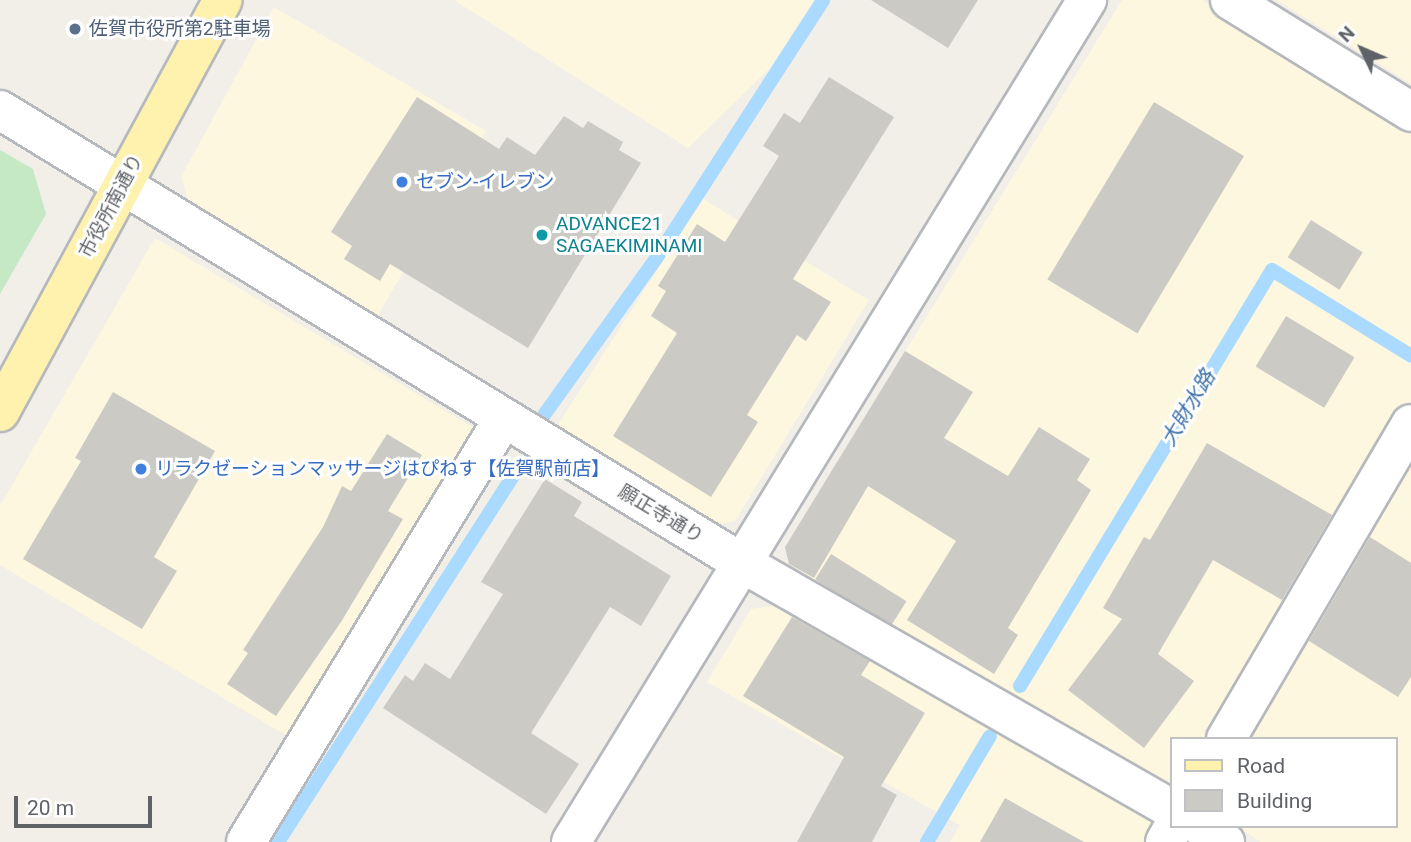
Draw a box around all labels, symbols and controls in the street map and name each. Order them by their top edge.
north arrow [1327,14,1397,84]
place label: 佐賀市役所第2駐車場 [89,18,271,40]
marker: 佐賀市役所第2駐車場 [67,21,83,37]
text: N [1334,21,1359,47]
street label: 市役所南通り [74,150,148,262]
place label: セブン-イレブン [416,171,554,193]
marker: セブン-イレブン [394,174,410,190]
place label: ADVANCE21 SAGAEKIMINAMI [556,213,702,257]
marker: ADVANCE21 SAGAEKIMINAMI [534,227,550,243]
water label: 大財水路 [1156,366,1220,450]
place label: リラクゼーションマッサージはぴねす【佐賀駅前店】 [155,458,611,480]
marker: リラクゼーションマッサージはぴねす【佐賀駅前店】 [133,461,149,477]
street label: 願正寺通り [614,480,708,548]
legend [1170,737,1397,828]
text: Road [1237,754,1285,778]
scale bar [18,782,156,826]
text: Building [1237,789,1312,813]
text: 20 m [27,796,74,820]

